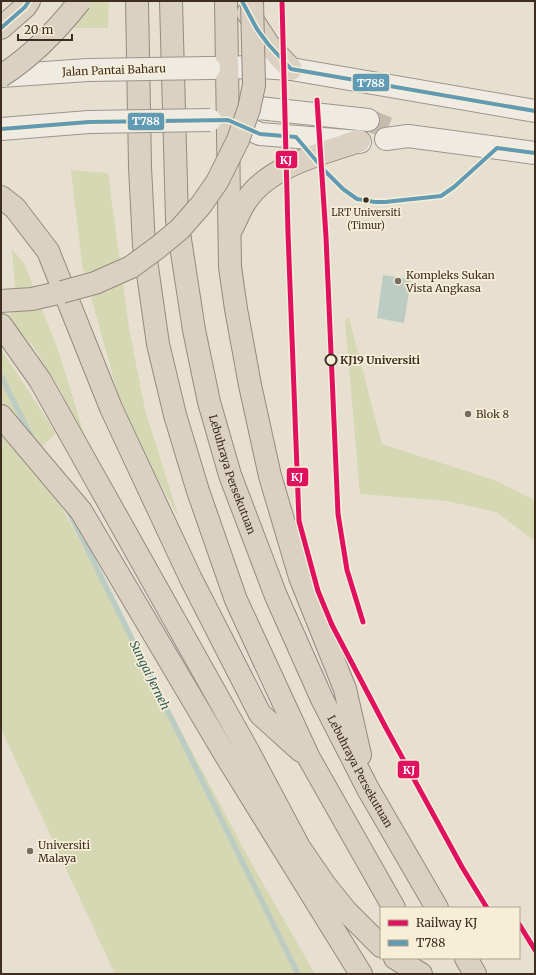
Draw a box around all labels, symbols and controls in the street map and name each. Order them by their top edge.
scale bar [18,16,72,42]
text: 20 m [24,22,53,37]
street label: Jalan Pantai Baharu [61,61,166,79]
line badge: T788 [352,73,390,92]
text: T788 [357,76,385,90]
line badge: T788 [127,112,165,131]
text: T788 [132,114,160,128]
line badge: KJ [275,150,298,169]
text: KJ [280,153,292,167]
marker: LRT Universiti (Timur) [361,195,371,205]
place label: LRT Universiti (Timur) [331,206,401,232]
place label: Kompleks Sukan Vista Angkasa [405,268,496,295]
marker: Kompleks Sukan Vista Angkasa [393,276,403,286]
marker: KJ19 Universiti [324,353,338,367]
place label: KJ19 Universiti [340,353,420,367]
place label: Blok 8 [476,407,510,421]
marker: Blok 8 [463,409,473,419]
street label: Lebuhraya Persekutuan [206,413,259,537]
line badge: KJ [286,467,309,487]
text: KJ [291,470,303,484]
water label: Sungai Jerneh [127,638,173,712]
street label: Lebuhraya Persekutuan [324,713,396,831]
line badge: KJ [397,760,420,779]
text: KJ [403,763,415,777]
place label: Universiti Malaya [38,838,90,865]
marker: Universiti Malaya [25,846,35,856]
legend [380,907,520,959]
text: Railway KJ [416,915,478,930]
text: T788 [416,935,445,950]

